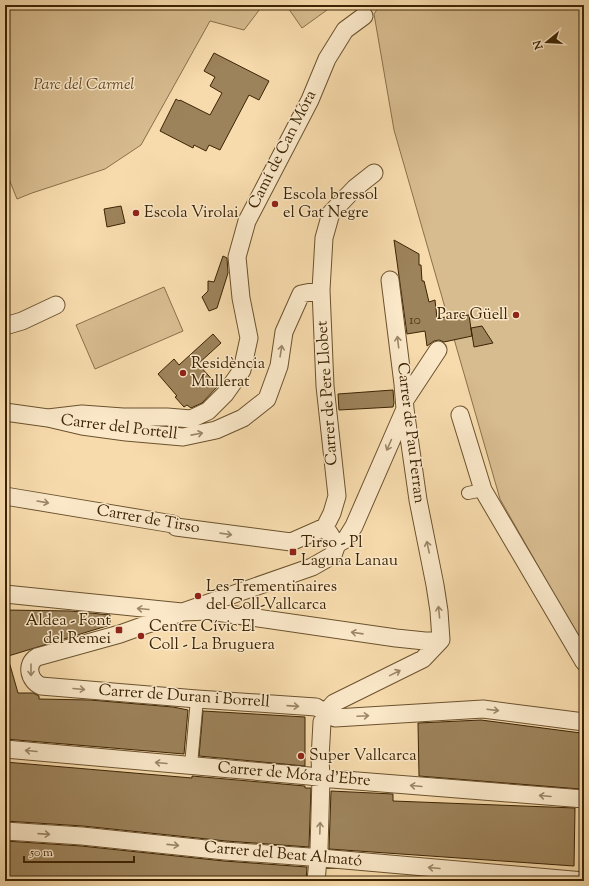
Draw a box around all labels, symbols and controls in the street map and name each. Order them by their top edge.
north arrow [527,22,567,62]
text: N [529,38,548,52]
park label: Parc del Carmel [34,74,134,97]
street label: Camí de Can Móra [243,86,323,213]
place label: Escola bressol el Gat Negre [283,184,379,225]
marker: Escola bressol el Gat Negre [270,199,280,209]
place label: Escola Virolai [144,202,239,225]
marker: Escola Virolai [131,208,141,218]
place label: Parc Güell [437,304,509,327]
marker: Parc Güell [511,310,521,320]
house number: 10 [409,311,421,331]
street label: Carrer de Pere Llobet [311,319,345,466]
one-way arrow [394,336,402,349]
one-way arrow [277,345,285,358]
place label: Residència Mullerat [191,353,266,394]
street label: Carrer de Pau Ferran [390,361,430,505]
marker: Residència Mullerat [178,368,188,378]
street label: Carrer del Portell [59,409,179,447]
one-way arrow [190,430,203,438]
one-way arrow [385,438,393,450]
one-way arrow [37,498,50,506]
street label: Carrer de Tirso [95,500,202,540]
one-way arrow [219,530,232,538]
place label: Tirso - Pl Laguna Lanau [301,532,398,573]
one-way arrow [423,541,431,554]
marker: Tirso - Pl Laguna Lanau [288,547,298,557]
place label: Les Trementinaires del Coll-Vallcarca [206,576,337,617]
marker: Les Trementinaires del Coll-Vallcarca [193,591,203,601]
one-way arrow [137,605,150,612]
one-way arrow [435,606,443,619]
place label: Aldea - Font del Remei [26,610,112,651]
place label: Centre Cívic El Coll - La Bruguera [149,616,276,657]
marker: Aldea - Font del Remei [114,625,124,635]
one-way arrow [351,629,364,637]
marker: Centre Cívic El Coll - La Bruguera [136,631,146,641]
one-way arrow [27,663,35,676]
one-way arrow [389,669,401,676]
street label: Carrer de Duran i Borrell [98,680,271,714]
one-way arrow [72,686,85,693]
one-way arrow [286,702,299,709]
one-way arrow [486,707,499,714]
one-way arrow [356,713,369,720]
place label: Super Vallcarca [309,745,417,768]
one-way arrow [25,748,38,755]
marker: Super Vallcarca [296,751,306,761]
street label: Carrer de Móra d'Ebre [216,757,372,793]
one-way arrow [155,759,168,766]
one-way arrow [410,782,423,789]
one-way arrow [539,793,552,800]
one-way arrow [316,822,323,835]
one-way arrow [37,830,50,837]
street label: Carrer del Beat Almató [203,837,363,873]
scale bar [24,838,134,864]
one-way arrow [166,842,179,849]
text: 50 m [29,844,53,862]
one-way arrow [428,864,441,871]

